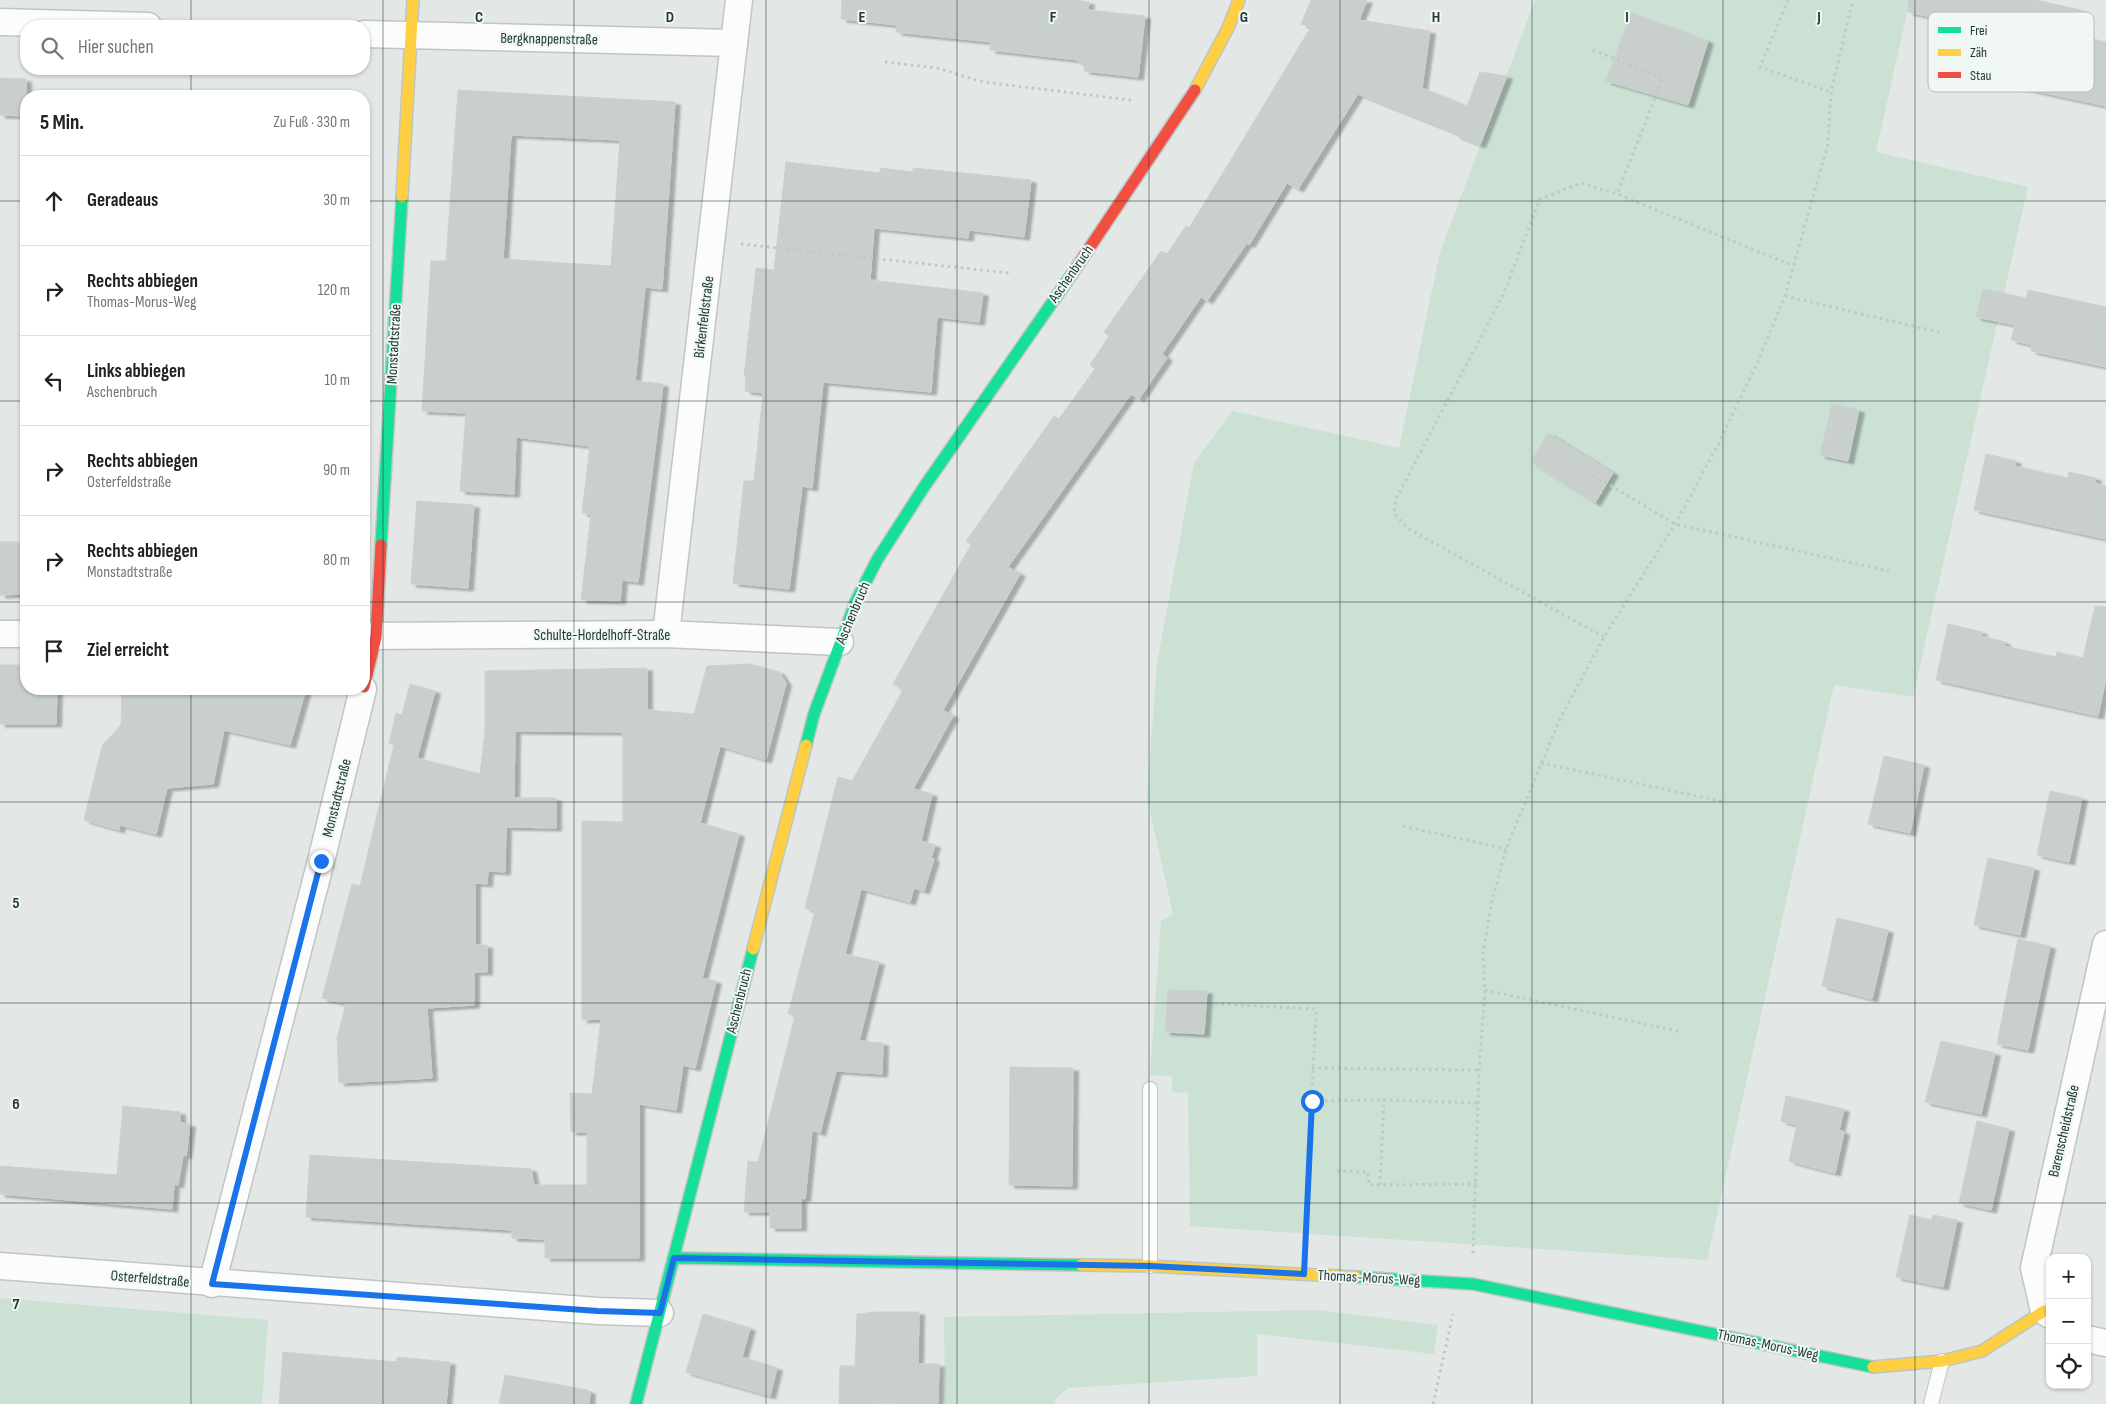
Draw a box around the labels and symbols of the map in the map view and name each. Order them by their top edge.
text: C [475,8,483,27]
text: D [666,8,674,27]
text: E [859,8,866,27]
text: F [1050,8,1057,27]
text: G [1240,8,1248,27]
text: H [1432,8,1440,27]
text: I [1625,8,1629,27]
text: J [1816,8,1821,27]
legend [1928,12,2094,92]
text: Frei [1970,22,1987,39]
street label: Bergknappenstraße [500,29,598,49]
text: Zäh [1970,44,1987,61]
text: Stau [1970,67,1992,84]
street label: Aschenbruch [1044,242,1098,307]
street label: Birkenfeldstraße [690,275,718,359]
street label: Monstadtstraße [382,304,406,384]
street label: Aschenbruch [831,579,875,648]
street label: Schulte-Hordelhoff-Straße [534,626,670,645]
street label: Monstadtstraße [318,757,356,839]
route end [310,850,333,873]
text: 5 [12,894,20,913]
street label: Aschenbruch [722,967,756,1036]
street label: Barenscheidstraße [2044,1083,2084,1179]
route start [1301,1090,1324,1113]
text: 6 [12,1095,20,1114]
street label: Osterfeldstraße [110,1266,190,1292]
street label: Thomas-Morus-Weg [1317,1266,1421,1290]
text: 7 [13,1295,20,1314]
street label: Thomas-Morus-Weg [1716,1325,1820,1365]

